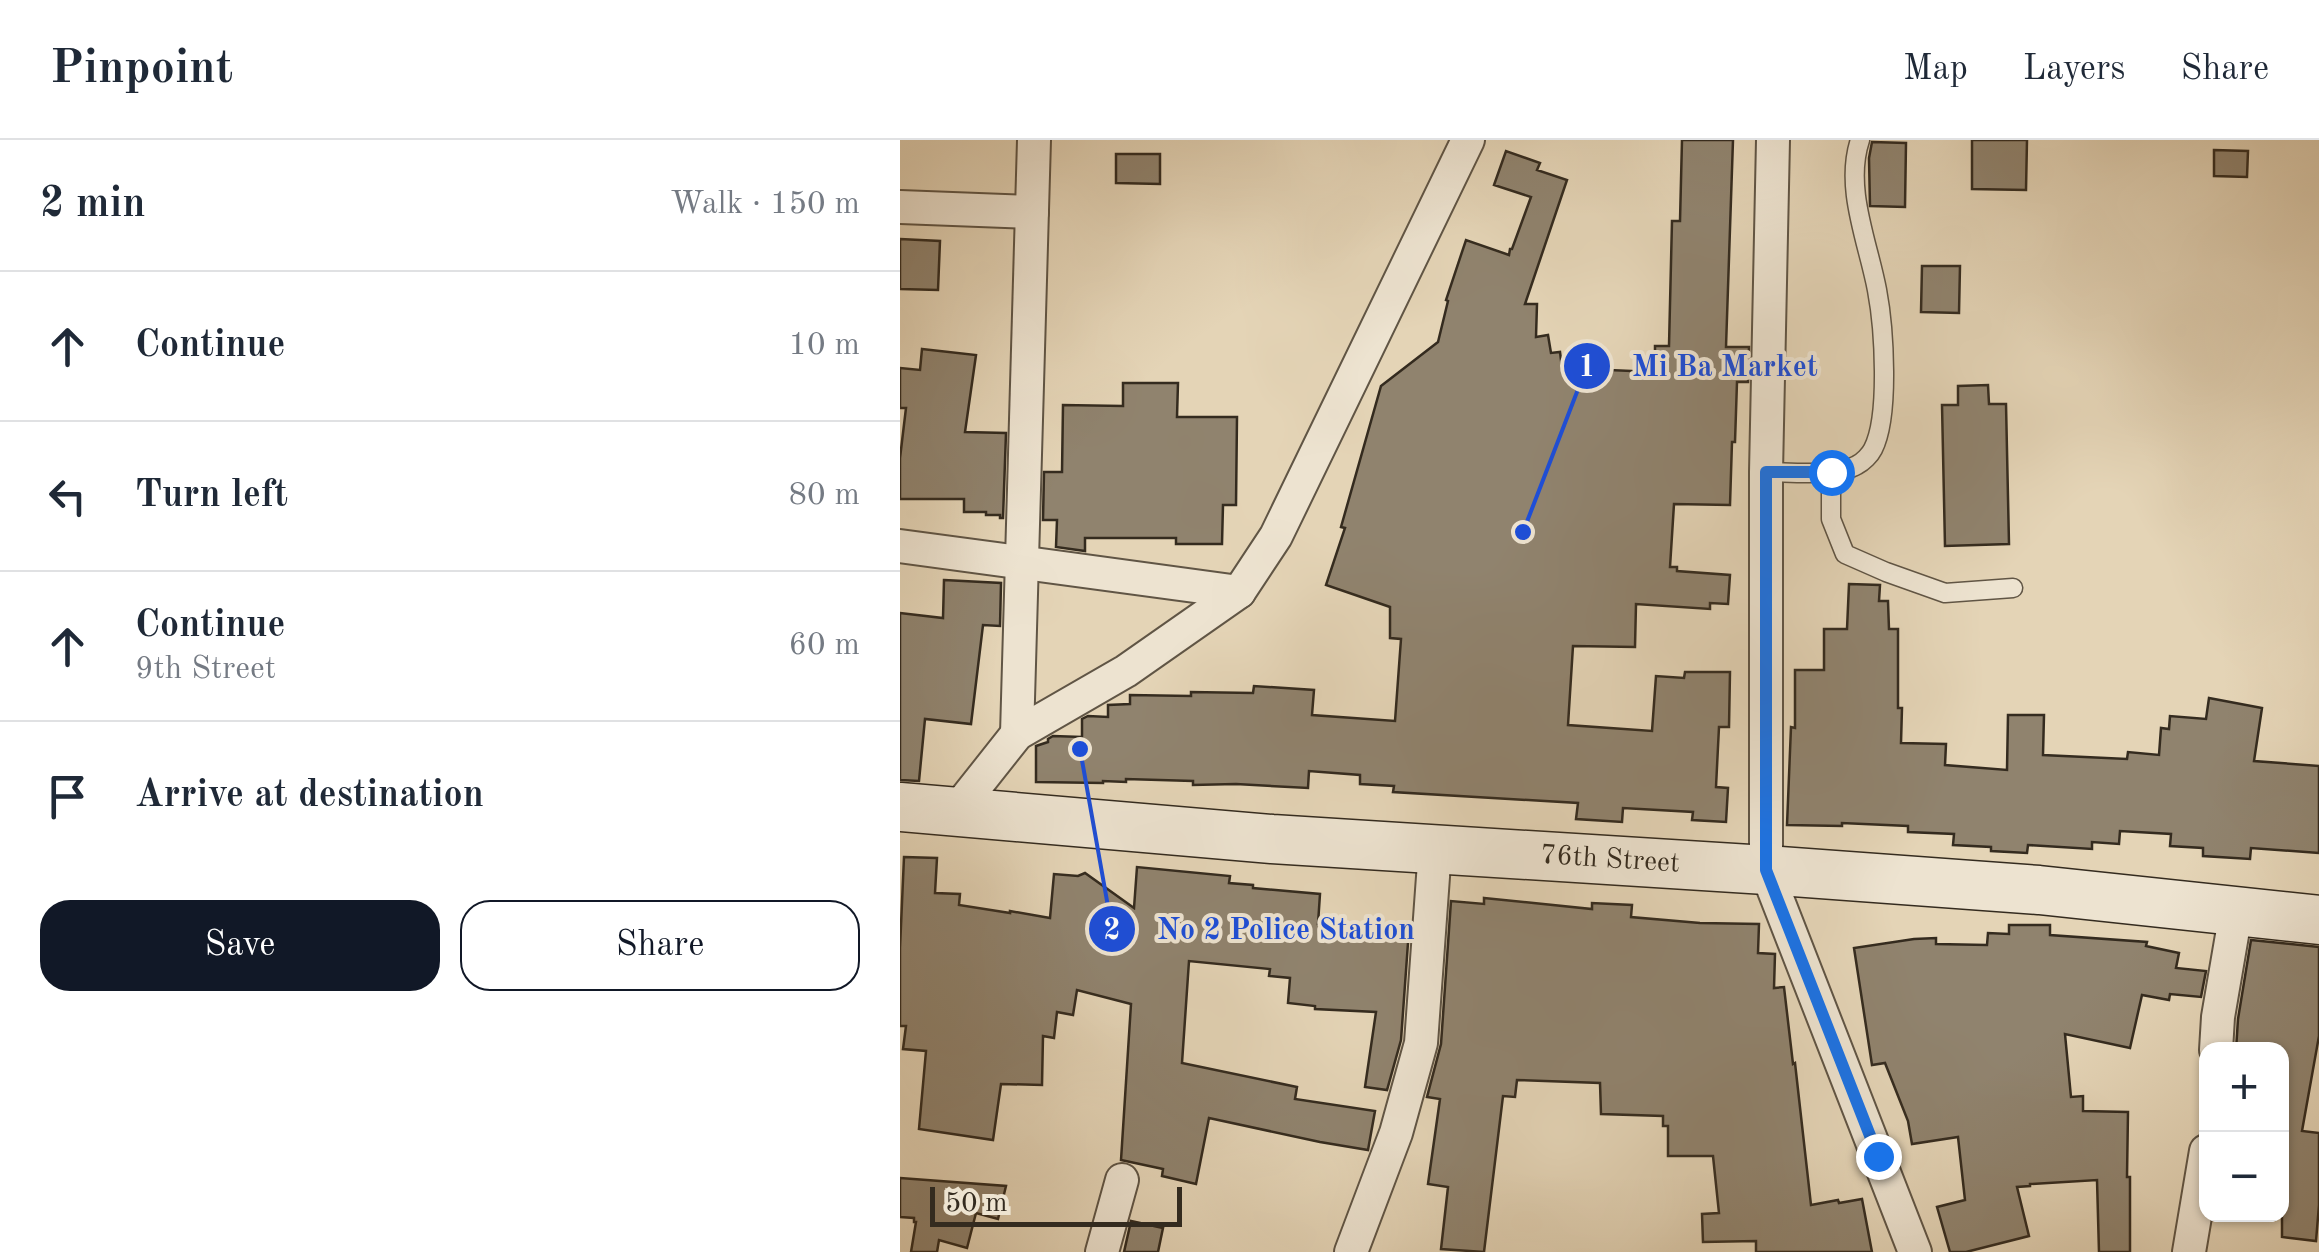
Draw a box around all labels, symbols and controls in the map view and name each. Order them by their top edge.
text: Pinpoint [50,45,233,93]
text: Map [1903,52,1968,87]
text: Layers [2023,52,2126,87]
text: Share [2181,52,2269,87]
text: 2 min [40,184,146,226]
text: Walk · 150 m [670,189,860,221]
icon: ahead [40,319,95,374]
text: Continue [135,327,285,365]
text: 10 m [789,330,860,362]
callout: Mi Ba Market [1562,336,1838,396]
text: 1 [1578,353,1596,383]
text: Mi Ba Market [1632,353,1818,383]
route start [1809,450,1855,496]
icon: left [40,469,95,524]
text: Turn left [135,477,288,515]
text: 80 m [789,480,860,512]
text: Continue [135,607,285,645]
icon: ahead [40,619,95,674]
text: 60 m [789,630,860,662]
text: 9th Street [135,654,276,686]
icon: arrive [40,769,95,824]
text: Arrive at destination [135,777,484,815]
street label: 76th Street [1539,842,1681,879]
callout: No 2 Police Station [1087,899,1434,959]
button: Save [40,900,440,991]
button: Share [460,900,860,991]
text: 2 [1103,916,1121,946]
text: No 2 Police Station [1157,916,1415,946]
map controls [2199,1042,2289,1222]
button: + [2199,1042,2289,1132]
button: − [2199,1132,2289,1222]
route end [1856,1134,1902,1180]
scale bar [930,1182,1182,1226]
text: 50 m [945,1190,1008,1218]

